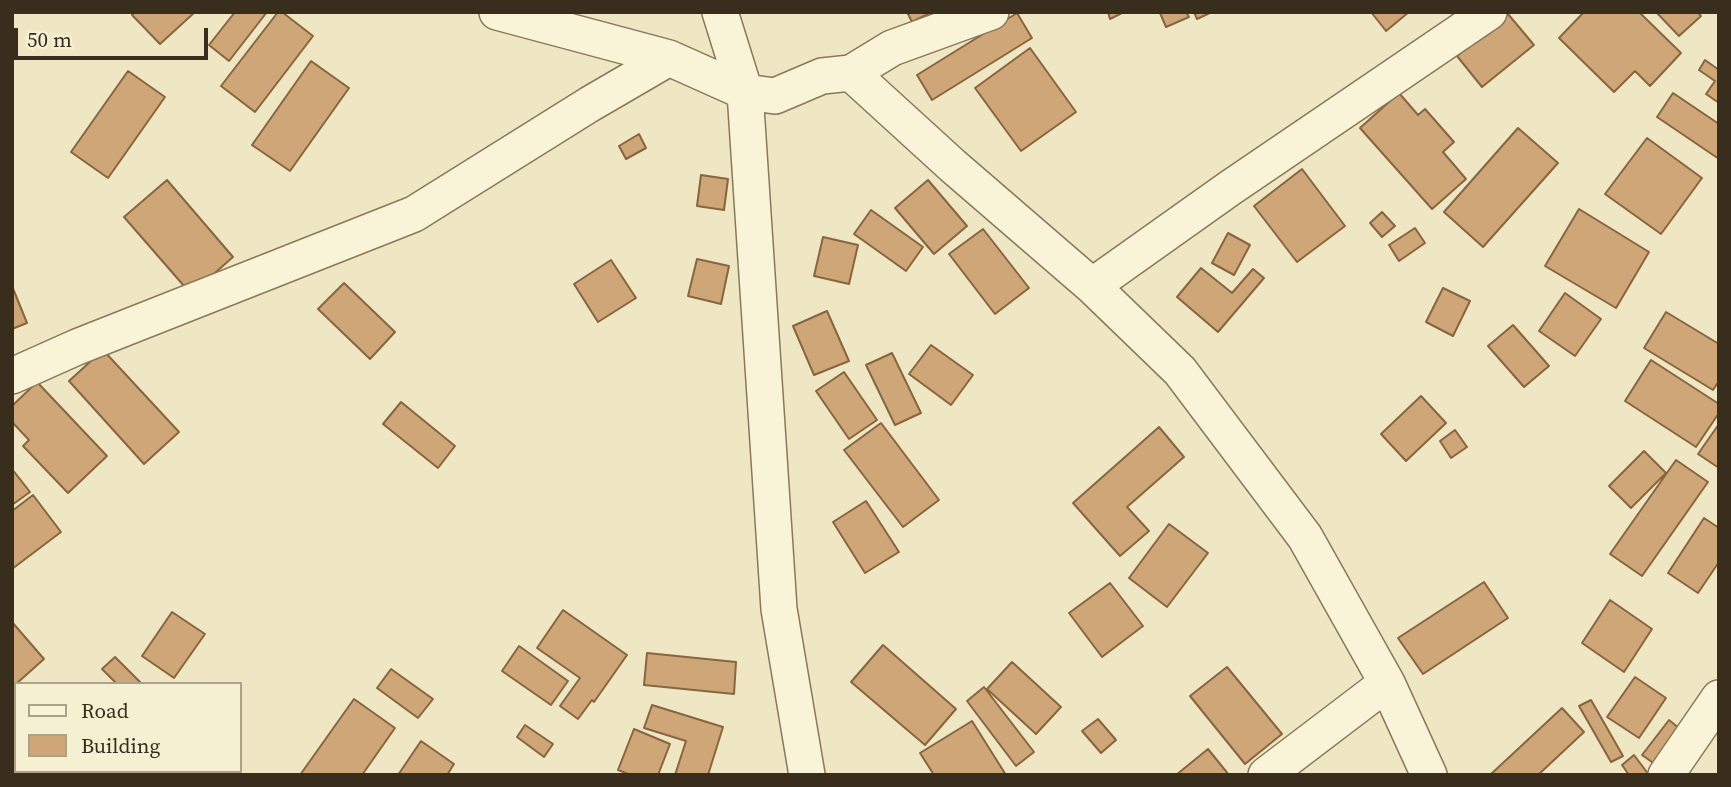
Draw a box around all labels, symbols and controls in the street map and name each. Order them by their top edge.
scale bar [18,14,212,58]
text: 50 m [27,25,72,54]
legend [14,682,242,773]
text: Road [81,696,129,725]
text: Building [81,731,160,760]

